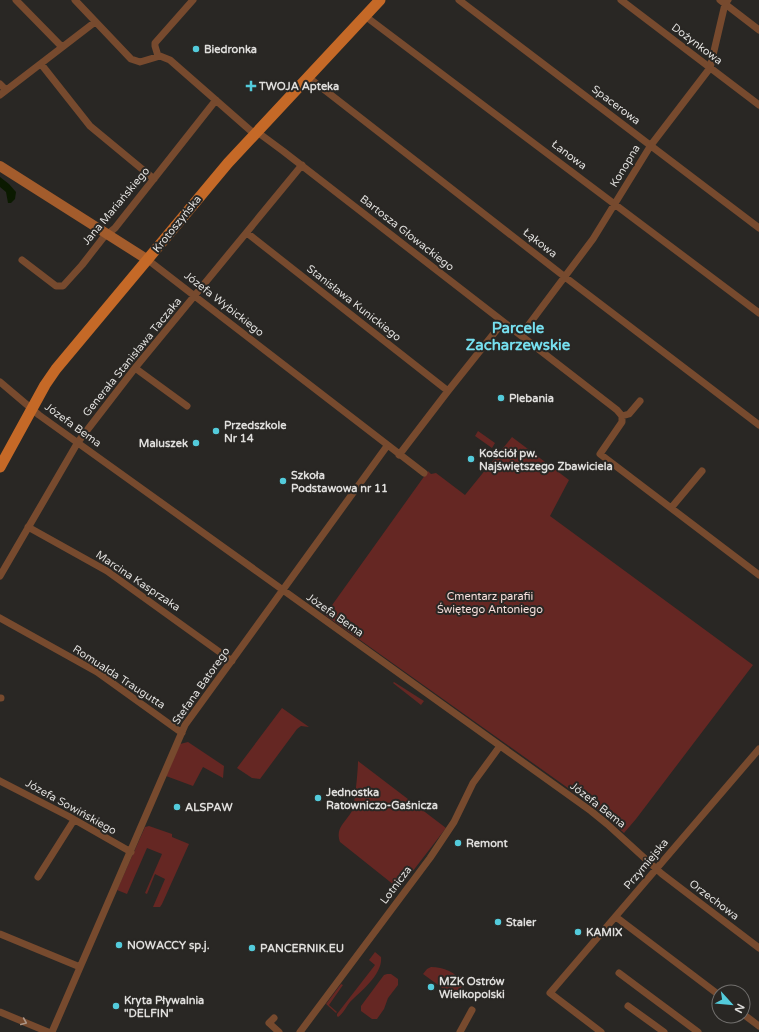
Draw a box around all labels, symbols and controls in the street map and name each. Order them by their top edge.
street label: Dożynkowa [669,21,725,67]
place label: Biedronka [204,43,257,56]
marker: Biedronka [191,44,201,54]
place label: TWOJA Apteka [258,80,339,94]
marker: TWOJA Apteka [246,81,256,91]
street label: Spacerowa [589,83,643,127]
street label: Łanowa [549,138,589,172]
street label: Konopna [607,142,643,190]
street label: Jana Mariańskiego [80,164,153,248]
street label: Bartosza Głowackiego [357,192,457,274]
street label: Krotoszyńska [150,193,204,255]
street label: Łąkowa [520,226,560,260]
street label: Stanisława Kunickiego [304,262,404,344]
street label: Józefa Wybickiego [182,269,267,339]
street label: Generała Stanisława Taczaka [80,295,184,419]
district label: Parcele Zacharzewskie [466,319,571,354]
place label: Plebania [509,392,554,405]
marker: Plebania [496,393,506,403]
street label: Józefa Bema [42,400,104,450]
place label: Przedszkole Nr 14 [224,419,287,445]
marker: Przedszkole Nr 14 [211,426,221,436]
place label: Maluszek [139,437,188,450]
marker: Maluszek [191,438,201,448]
place label: Kościół pw. Najświętszego Zbawiciela [479,447,613,474]
marker: Kościół pw. Najświętszego Zbawiciela [466,454,476,464]
place label: Szkoła Podstawowa nr 11 [291,469,388,495]
marker: Szkoła Podstawowa nr 11 [278,476,288,486]
street label: Marcina Kasprzaka [93,548,183,614]
park label: Cmentarz parafii Świętego Antoniego [437,590,543,616]
street label: Józefa Bema [304,591,366,639]
street label: Romualda Traugutta [70,642,168,712]
street label: Stefana Batorego [170,645,233,727]
street label: Józefa Sowińskiego [23,777,119,838]
street label: Józefa Bema [568,779,628,831]
place label: Jednostka Ratowniczo-Gaśnicza [325,786,438,812]
marker: Jednostka Ratowniczo-Gaśnicza [313,793,323,803]
place label: ALSPAW [185,801,233,814]
marker: ALSPAW [172,802,182,812]
street label: Przymiejska [621,836,671,892]
place label: Remont [466,837,508,850]
marker: Remont [453,838,463,848]
street label: Lotnicza [378,863,414,907]
street label: Orzechowa [687,877,741,923]
place label: Staler [506,916,537,929]
marker: Staler [493,917,503,927]
place label: KAMIX [586,926,623,939]
marker: KAMIX [573,927,583,937]
place label: NOWACCY sp.j. [127,939,210,953]
marker: NOWACCY sp.j. [114,940,124,950]
place label: PANCERNIK.EU [260,942,344,955]
marker: PANCERNIK.EU [247,943,257,953]
place label: MZK Ostrów Wielkopolski [439,975,505,1002]
marker: MZK Ostrów Wielkopolski [426,982,436,992]
north arrow [711,984,751,1024]
place label: Kryta Pływalnia "DELFIN" [124,994,204,1020]
marker: Kryta Pływalnia "DELFIN" [111,1001,121,1011]
text: N [732,1001,747,1015]
one-way arrow [19,1017,27,1025]

